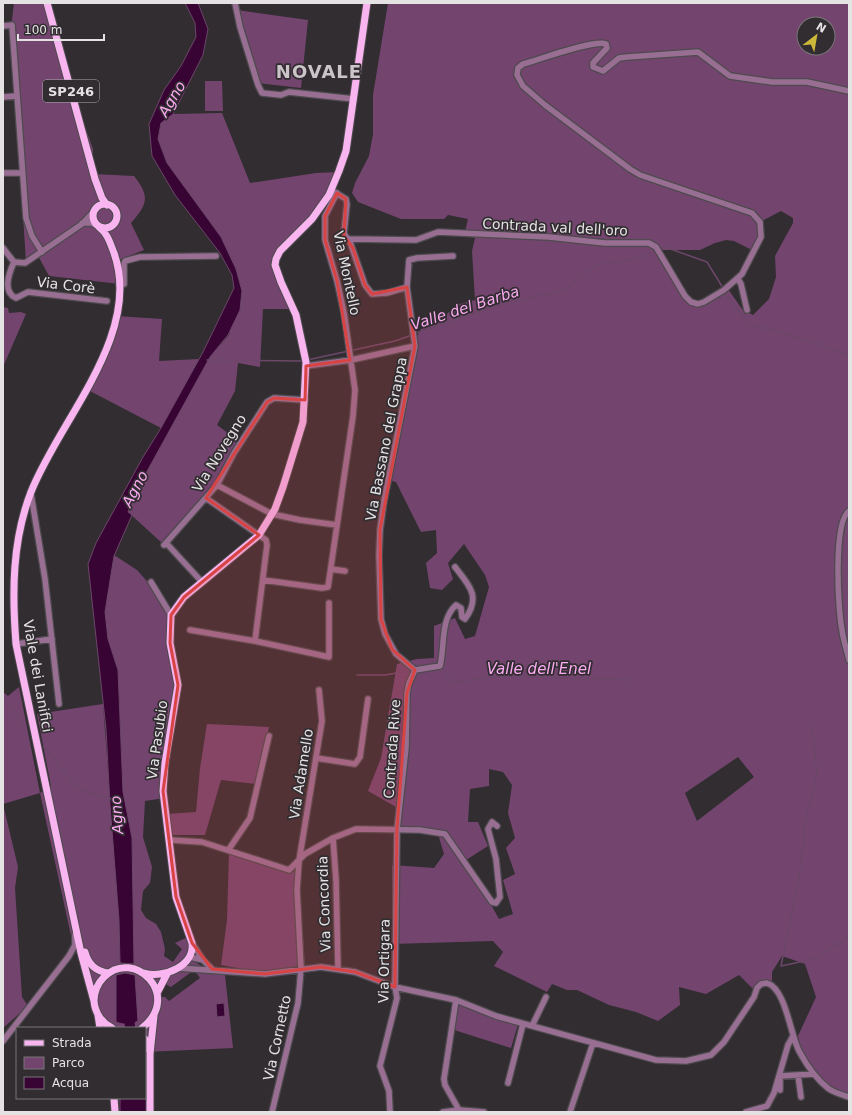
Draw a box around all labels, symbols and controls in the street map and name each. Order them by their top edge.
scale bar [18,16,104,42]
north arrow [796,16,836,56]
text: N [814,20,828,36]
text: 100 m [24,23,62,37]
district label: NOVALE [276,61,362,82]
water label: Agno [154,78,190,121]
road number: SP246 [43,80,99,102]
street label: Contrada val dell'oro [482,215,628,239]
street label: Via Montello [330,229,364,317]
street label: Via Corè [36,273,96,297]
water label: Valle del Barba [409,282,521,334]
street label: Via Bassano del Grappa [362,356,410,522]
street label: Via Novegno [189,411,249,495]
water label: Agno [118,468,152,511]
street label: Viale dei Lanifici [20,618,56,734]
water label: Valle dell'Enel [487,660,592,678]
street label: Via Pasubio [144,699,170,781]
street label: Contrada Rive [381,699,403,799]
street label: Via Adamello [286,728,316,820]
water label: Agno [107,795,127,836]
street label: Via Concordia [314,855,334,953]
street label: Via Ortigara [375,919,393,1003]
street label: Via Cornetto [260,994,294,1082]
legend [16,1027,146,1099]
text: Strada [52,1036,92,1050]
text: Parco [52,1056,85,1070]
text: Acqua [52,1076,89,1090]

